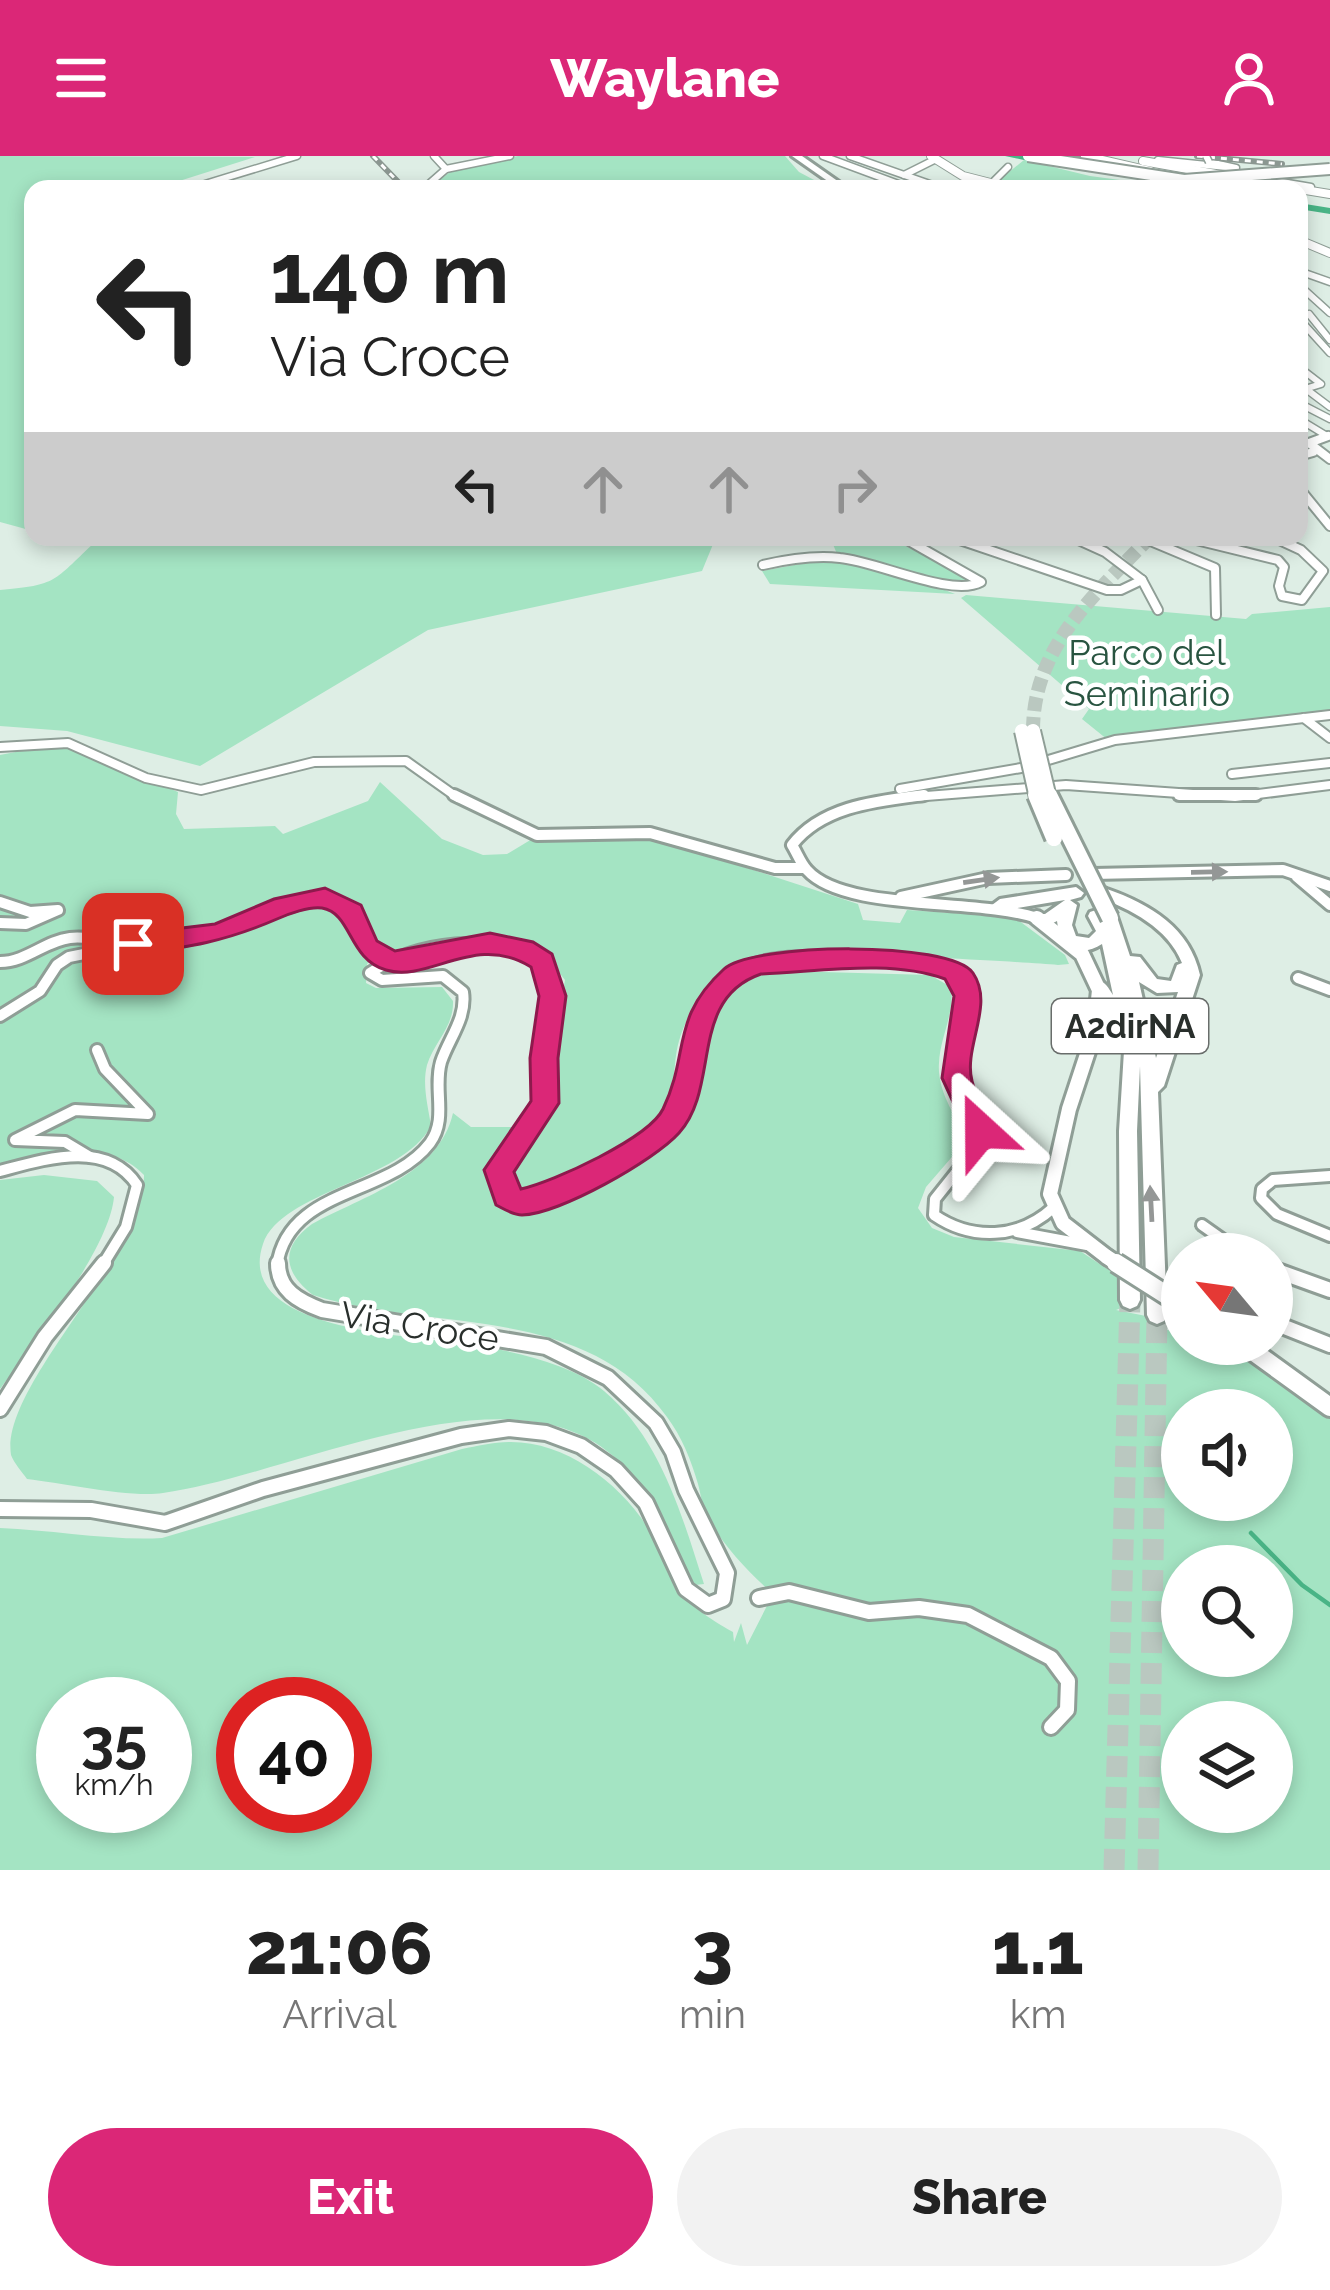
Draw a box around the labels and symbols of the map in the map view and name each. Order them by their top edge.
park label: Parco del Seminario [1064,631,1230,714]
one-way arrow [1191,862,1229,881]
one-way arrow [963,870,1000,889]
pin [82,893,184,995]
road number: A2dirNA [1052,999,1208,1053]
position arrow [918,1068,1044,1194]
one-way arrow [1141,1184,1160,1222]
north arrow [1161,1233,1293,1365]
street label: Via Croce [338,1293,502,1359]
speed limit sign: 40 [216,1677,372,1833]

